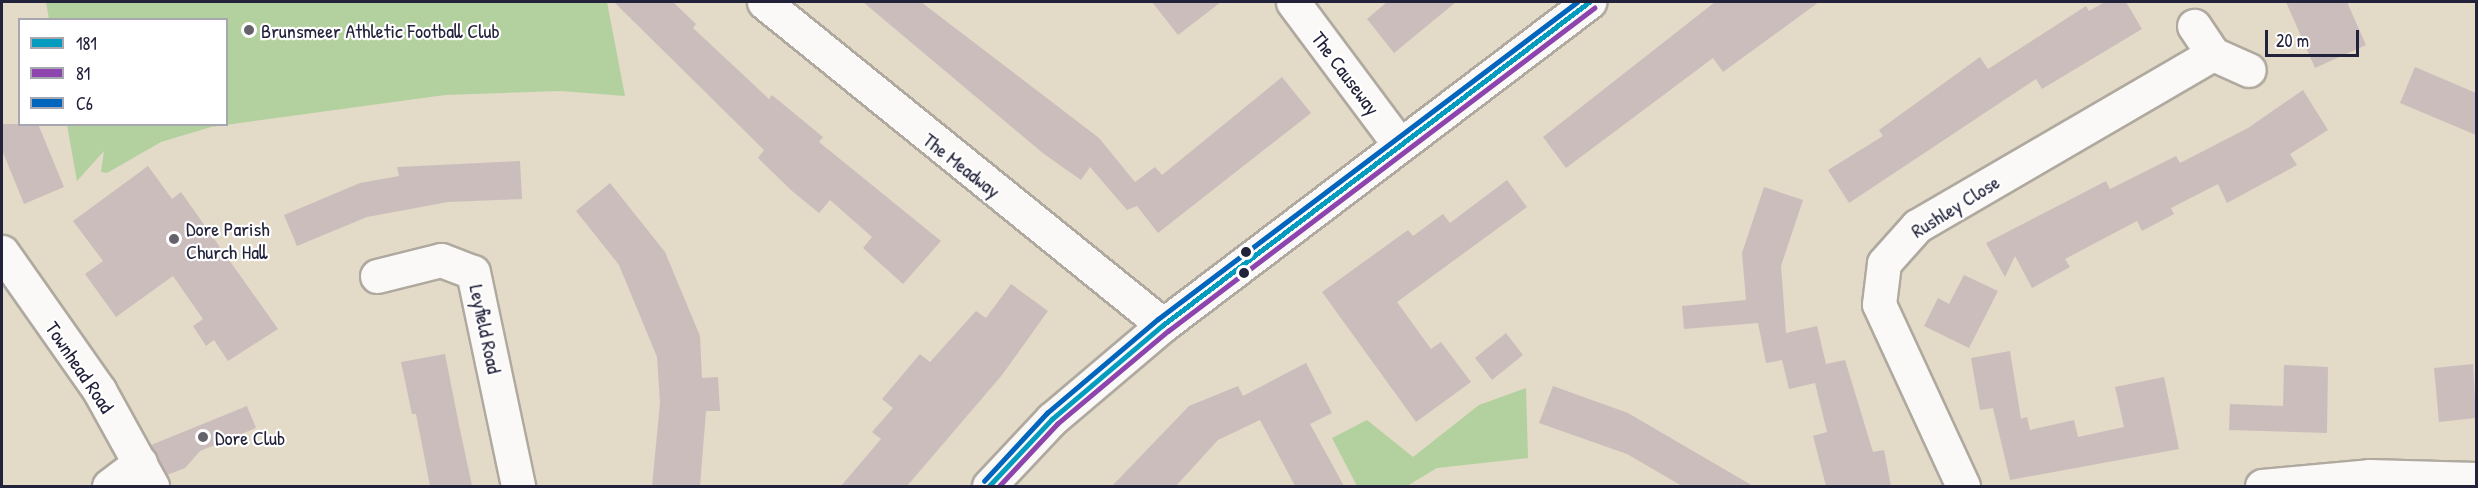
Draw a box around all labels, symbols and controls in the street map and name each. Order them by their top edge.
legend [18,18,228,126]
place label: Brunsmeer Athletic Football Club [261,18,500,42]
scale bar [2268,18,2362,56]
marker: Brunsmeer Athletic Football Club [242,23,256,37]
street label: The Causeway [1307,27,1385,119]
text: 20 m [2276,28,2309,53]
text: 181 [76,31,97,56]
text: 81 [76,61,90,86]
text: C6 [76,91,93,116]
street label: The Meadway [919,127,1005,203]
street label: Rushley Close [1906,169,2004,243]
place label: Dore Parish Church Hall [186,216,270,263]
marker: Dore Parish Church Hall [167,232,181,246]
unlabelled marker [1240,246,1252,258]
unlabelled marker [1238,267,1250,279]
street label: Leyfield Road [465,282,507,376]
street label: Townhead Road [41,317,119,417]
place label: Dore Club [215,425,285,449]
marker: Dore Club [196,430,210,444]

